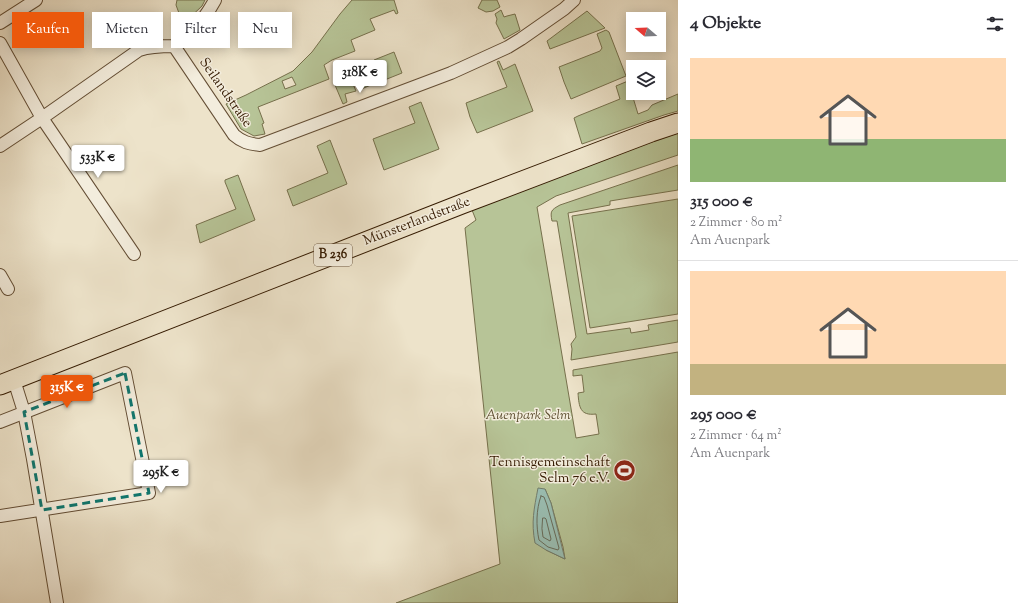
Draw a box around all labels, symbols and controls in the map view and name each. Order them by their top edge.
chip: Kaufen [12,12,84,48]
chip: Mieten [92,12,163,48]
chip: Filter [171,12,230,48]
chip: Neu [238,12,292,48]
north arrow [626,12,666,52]
map controls [626,12,666,100]
text: 4 Objekte [690,12,761,36]
icon: filters [984,13,1006,35]
street label: Seilandstraße [194,54,256,132]
pin: 318K € [327,60,393,94]
button: layers [626,60,666,100]
text: 318K € [342,64,378,82]
icon: home [812,84,884,156]
pin: 533K € [65,145,131,179]
text: 533K € [80,149,116,167]
text: 315 000 € [690,190,753,214]
street label: Münsterlandstraße [361,192,473,252]
text: 2 Zimmer · 80 m² [690,214,782,232]
text: Am Auenpark [690,232,770,250]
road number: B 236 [314,244,352,266]
icon: home [812,297,884,369]
pin: 315K € [34,375,100,409]
text: 315K € [50,379,84,397]
text: 295 000 € [690,403,757,427]
park label: Auenpark Selm [485,406,571,426]
text: 2 Zimmer · 64 m² [690,427,782,445]
text: Am Auenpark [690,445,770,463]
place label: Tennisgemeinschaft Selm 76 e.V. [489,453,610,489]
sports icon: Tennisgemeinschaft Selm 76 e.V. [612,458,638,484]
pin: 295K € [128,460,194,494]
text: 295K € [142,464,180,482]

